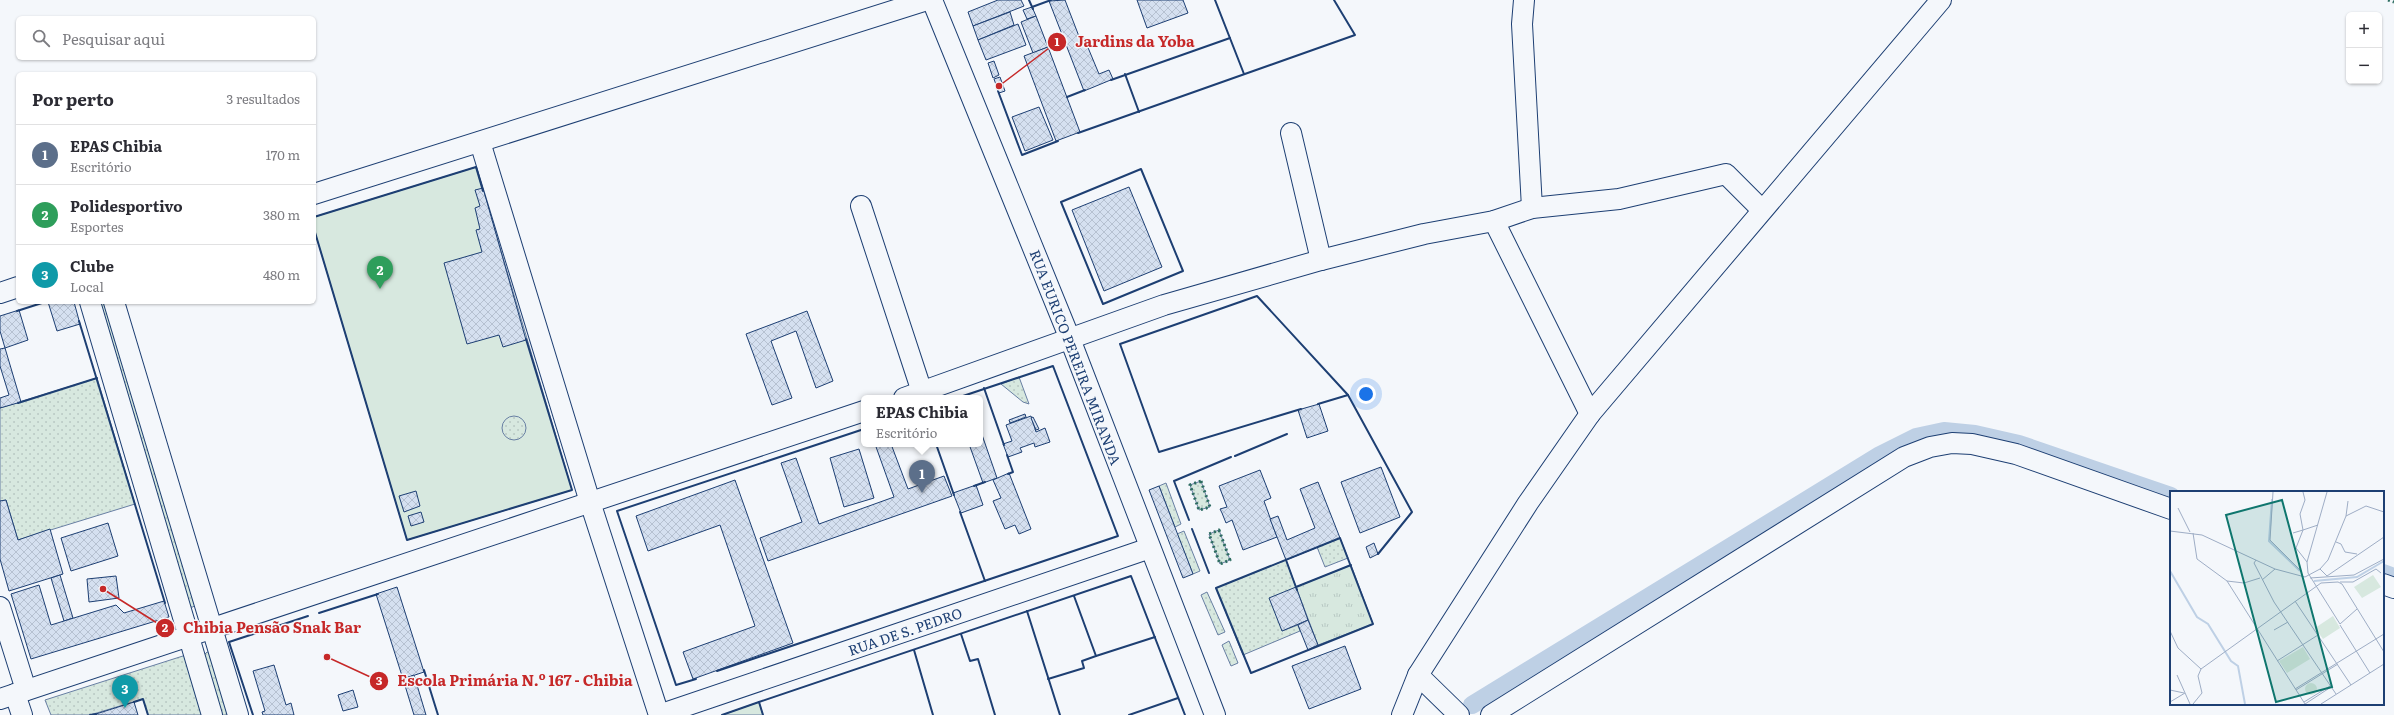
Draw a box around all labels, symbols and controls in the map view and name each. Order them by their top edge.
map controls [2346,12,2382,84]
button: + [2346,12,2382,48]
search box [16,16,316,60]
icon: search [30,27,52,49]
text: Pesquisar aqui [62,27,165,50]
callout: Jardins da Yoba [1047,28,1203,55]
text: Jardins da Yoba [1075,29,1195,52]
text: 1 [1055,32,1060,50]
button: − [2346,48,2382,84]
text: Por perto [32,86,114,111]
text: 3 resultados [226,89,300,108]
text: EPAS Chibia [70,134,162,157]
text: 1 [42,145,48,164]
text: 170 m [266,145,300,164]
text: Escritório [70,157,132,176]
text: Polidesportivo [70,194,183,217]
text: 2 [42,205,48,224]
text: 380 m [263,205,300,224]
text: Esportes [70,217,123,236]
street label: RUA EURICO PEREIRA MIRANDA [1026,246,1127,468]
text: Clube [70,254,114,277]
pin: 2 [367,256,393,289]
text: 3 [41,265,49,284]
text: 480 m [263,265,300,284]
text: Local [70,277,104,296]
your location [1356,384,1376,404]
popup [861,395,983,447]
text: EPAS Chibia [876,400,968,423]
text: Escritório [876,423,937,442]
pin: 1 [909,460,935,493]
inset map [2170,491,2384,705]
street label: RUA DE S. PEDRO [845,602,965,660]
callout: Chibia Pensão Snak Bar [155,614,369,641]
text: Chibia Pensão Snak Bar [183,615,361,638]
text: 2 [162,618,169,636]
callout: Escola Primária N.º 167 - Chibia [369,667,640,694]
text: Escola Primária N.º 167 - Chibia [397,668,633,691]
text: 3 [376,671,383,689]
pin: 3 [112,675,138,708]

